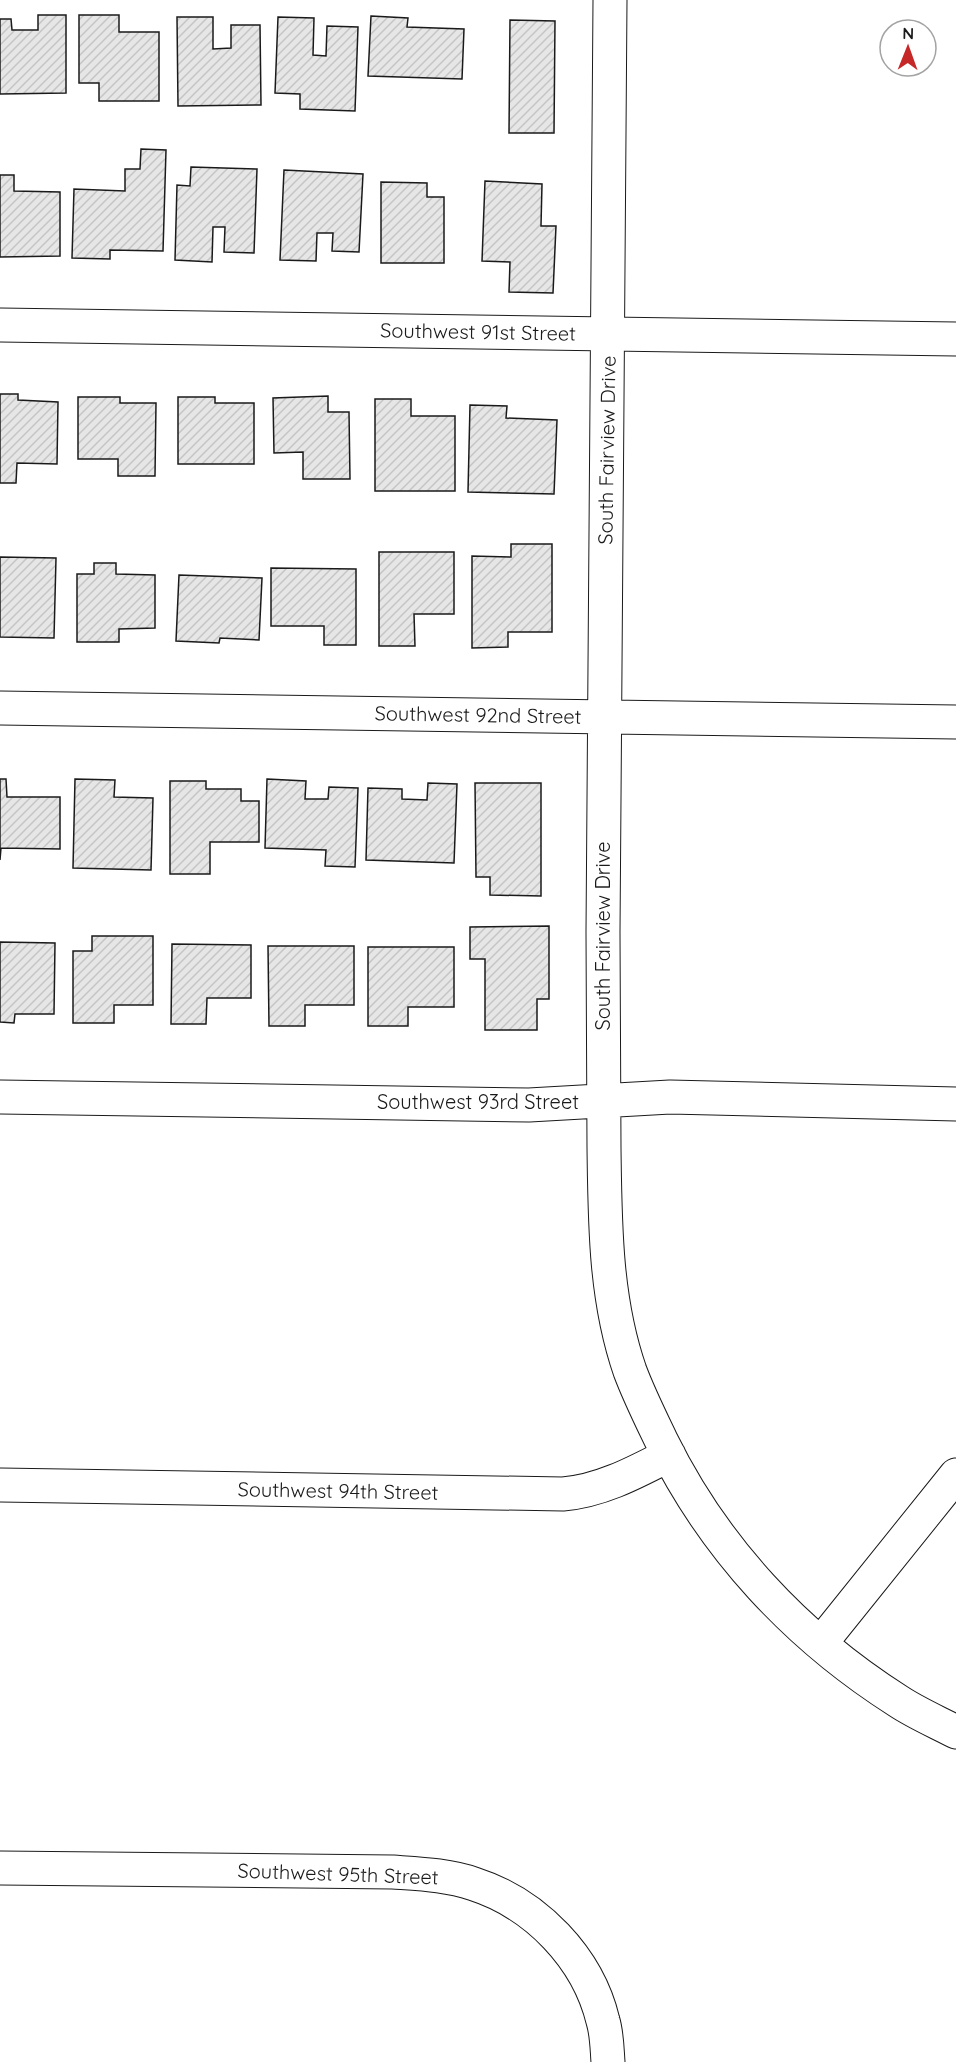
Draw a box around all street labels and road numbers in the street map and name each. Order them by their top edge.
street label: Southwest 91st Street [380,317,576,346]
street label: South Fairview Drive [592,355,621,545]
street label: Southwest 92nd Street [374,700,582,729]
street label: South Fairview Drive [590,841,615,1031]
street label: Southwest 93rd Street [377,1089,579,1114]
street label: Southwest 94th Street [237,1476,439,1505]
street label: Southwest 95th Street [237,1857,439,1890]

